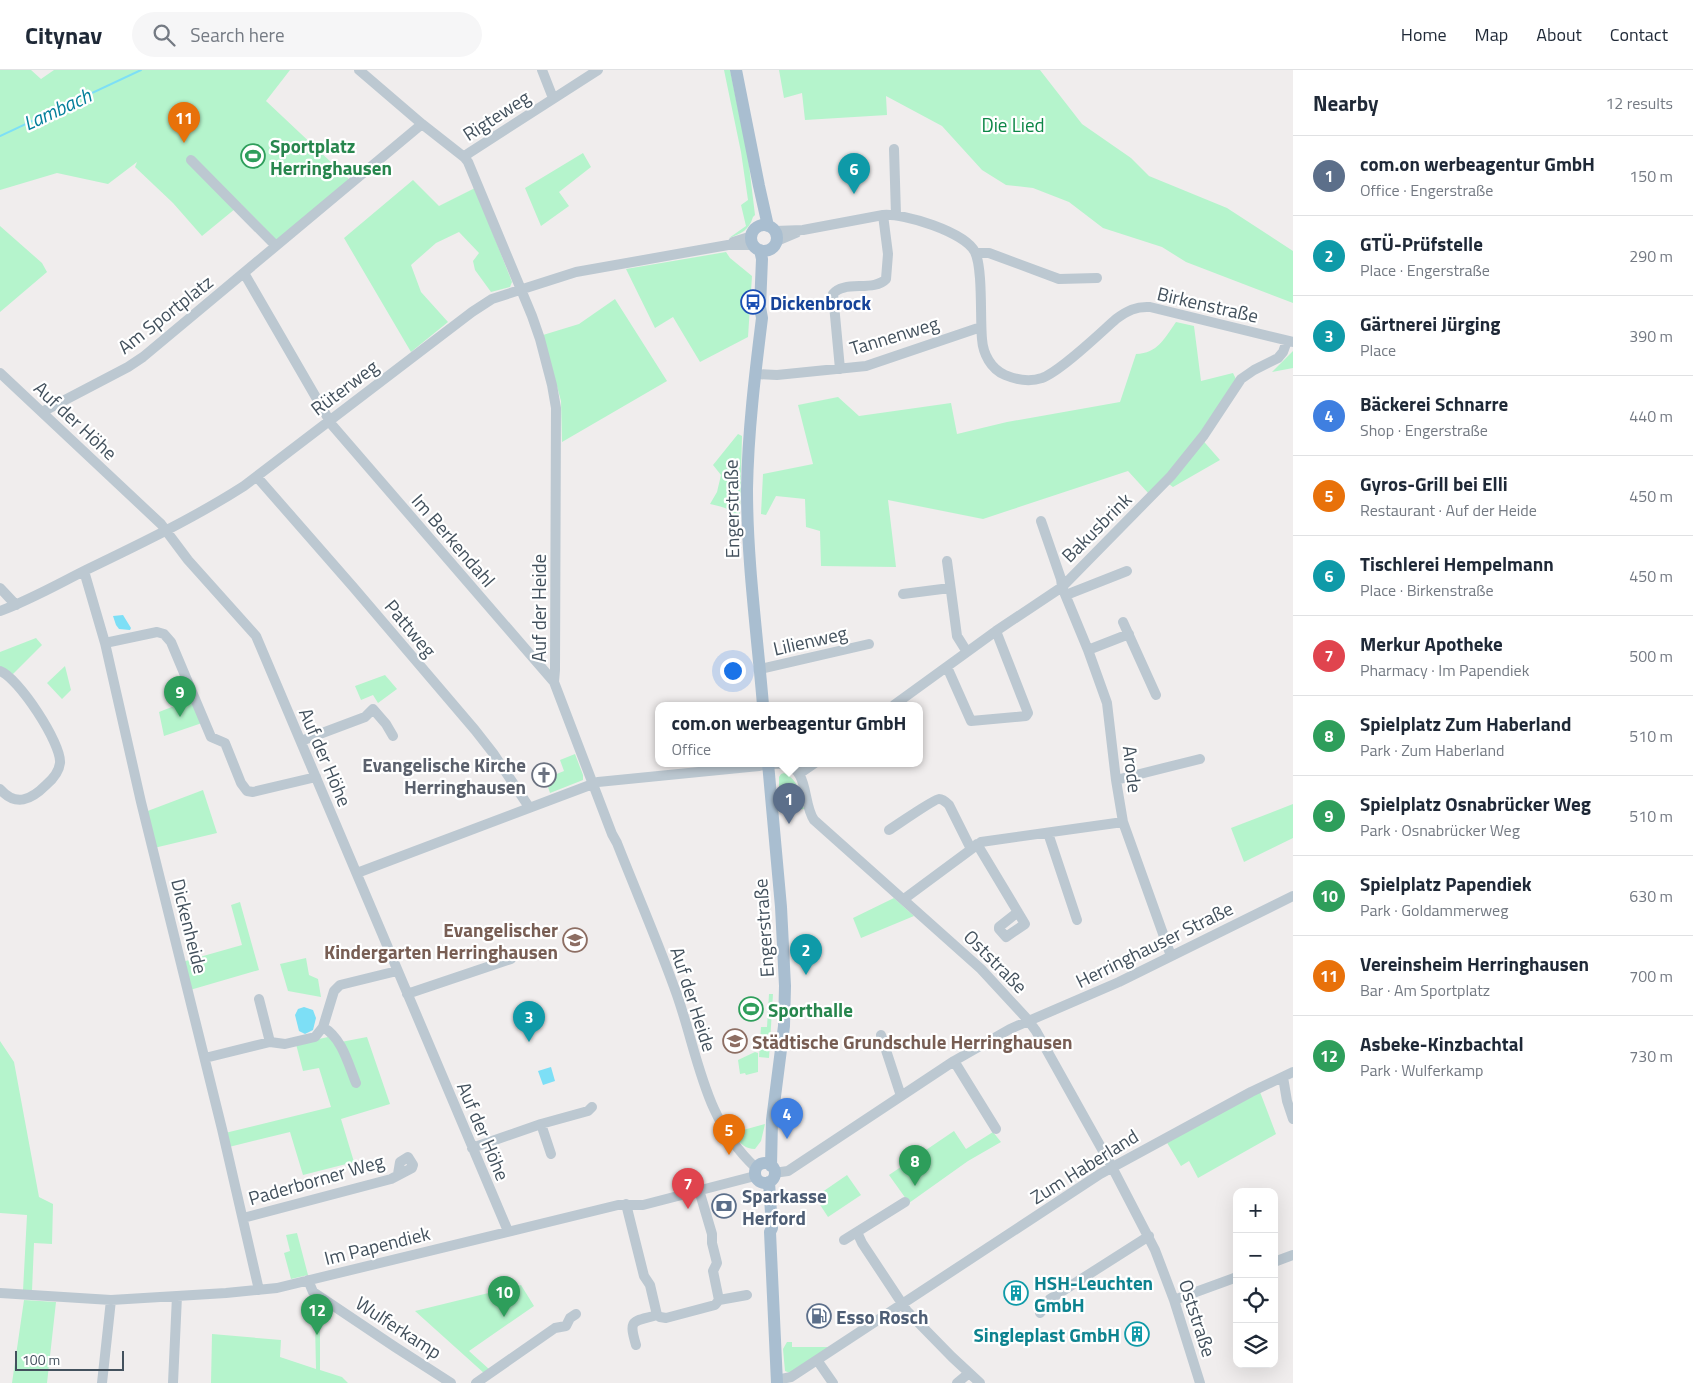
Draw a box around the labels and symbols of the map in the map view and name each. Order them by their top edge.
water label: Lambach [18,79,97,138]
street label: Rigteweg [456,82,536,148]
pin: 11 [168,102,200,143]
park label: Die Lied [981,110,1045,139]
place label: Sportplatz Herringhausen [270,131,392,182]
sports icon: Sportplatz Herringhausen [240,143,266,169]
pin: 6 [838,153,870,194]
street label: Am Sportplatz [111,267,219,361]
street label: Birkenstraße [1154,278,1262,330]
place label: Dickenbrock [770,288,871,317]
bus stop icon: Dickenbrock [740,289,766,315]
street label: Tannenweg [846,308,942,362]
street label: Rüterweg [304,352,384,422]
street label: Auf der Höhe [28,374,124,466]
street label: Engerstraße [716,459,746,559]
street label: Bakusbrink [1054,485,1138,569]
street label: Im Berkendahl [405,487,503,593]
street label: Auf der Heide [524,554,553,662]
street label: Pattweg [378,593,444,663]
street label: Lilienweg [770,617,850,663]
your location [720,658,746,684]
pin: 9 [164,676,196,717]
street label: Auf der Höhe [292,703,360,811]
street label: Arode [1116,744,1150,794]
place label: Evangelische Kirche Herringhausen [362,750,526,801]
church icon: Evangelische Kirche Herringhausen [531,762,557,788]
pin: 1 [773,783,805,824]
street label: Dickenheide [164,875,216,977]
street label: Engerstraße [745,878,781,978]
street label: Herringhauser Straße [1070,893,1238,995]
place label: Evangelischer Kindergarten Herringhausen [324,915,558,966]
street label: Oststraße [957,922,1035,1000]
school or university icon: Evangelischer Kindergarten Herringhausen [562,927,588,953]
pin: 2 [790,934,822,975]
street label: Auf der Heide [663,943,725,1055]
place label: Sporthalle [768,995,853,1024]
sports icon: Sporthalle [738,996,764,1022]
pin: 3 [513,1001,545,1042]
place label: Städtische Grundschule Herringhausen [752,1027,1073,1056]
school or university icon: Städtische Grundschule Herringhausen [722,1028,748,1054]
street label: Auf der Höhe [450,1077,518,1185]
pin: 4 [771,1098,803,1139]
pin: 5 [713,1114,745,1155]
street label: Zum Haberland [1024,1121,1144,1211]
pin: 8 [899,1145,931,1186]
street label: Paderborner Weg [245,1146,387,1212]
pin: 7 [672,1168,704,1209]
place label: Sparkasse Herford [742,1181,827,1232]
bank icon: Sparkasse Herford [711,1193,737,1219]
street label: Im Papendiek [321,1218,433,1272]
place label: HSH-Leuchten GmbH [1034,1268,1153,1319]
street label: Oststraße [1172,1275,1224,1361]
pin: 10 [488,1276,520,1317]
building icon: HSH-Leuchten GmbH [1003,1280,1029,1306]
street label: Wulferkamp [350,1288,448,1366]
pin: 12 [301,1294,333,1335]
place label: Esso Rosch [836,1302,928,1331]
fuel station icon: Esso Rosch [806,1303,832,1329]
place label: Singleplast GmbH [973,1320,1120,1349]
building icon: Singleplast GmbH [1124,1321,1150,1347]
scale bar [15,1348,124,1371]

